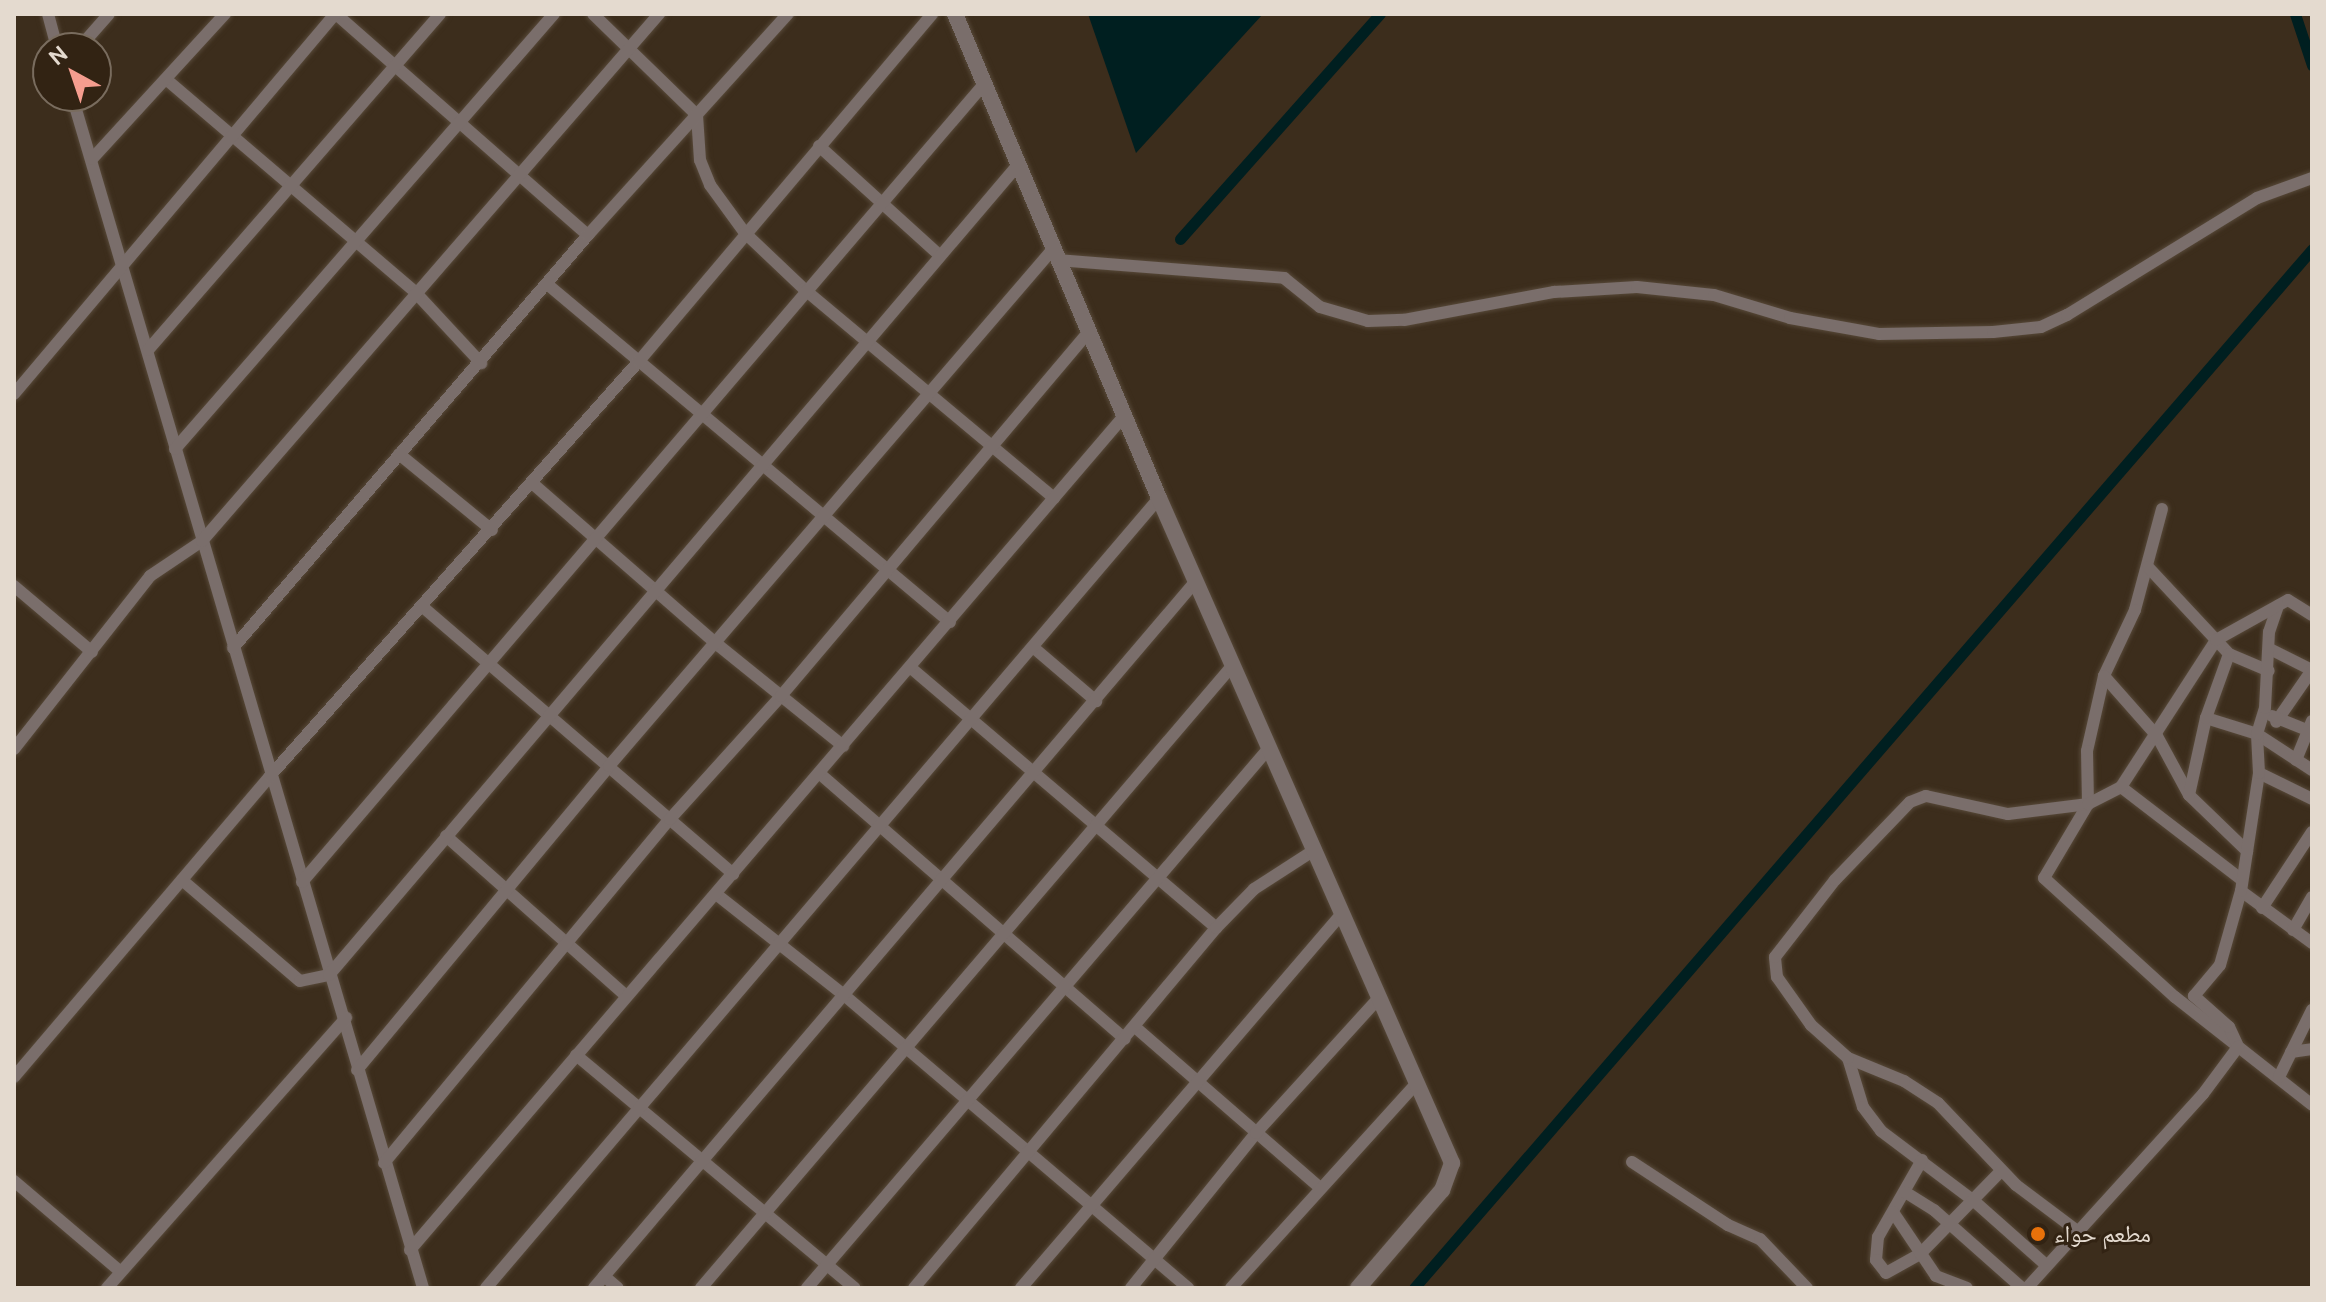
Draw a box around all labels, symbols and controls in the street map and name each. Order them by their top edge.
north arrow [32,32,112,112]
text: N [43,40,72,70]
place label: مطعم حواء [2054,1220,2151,1248]
marker: مطعم حواء [2029,1225,2047,1243]

